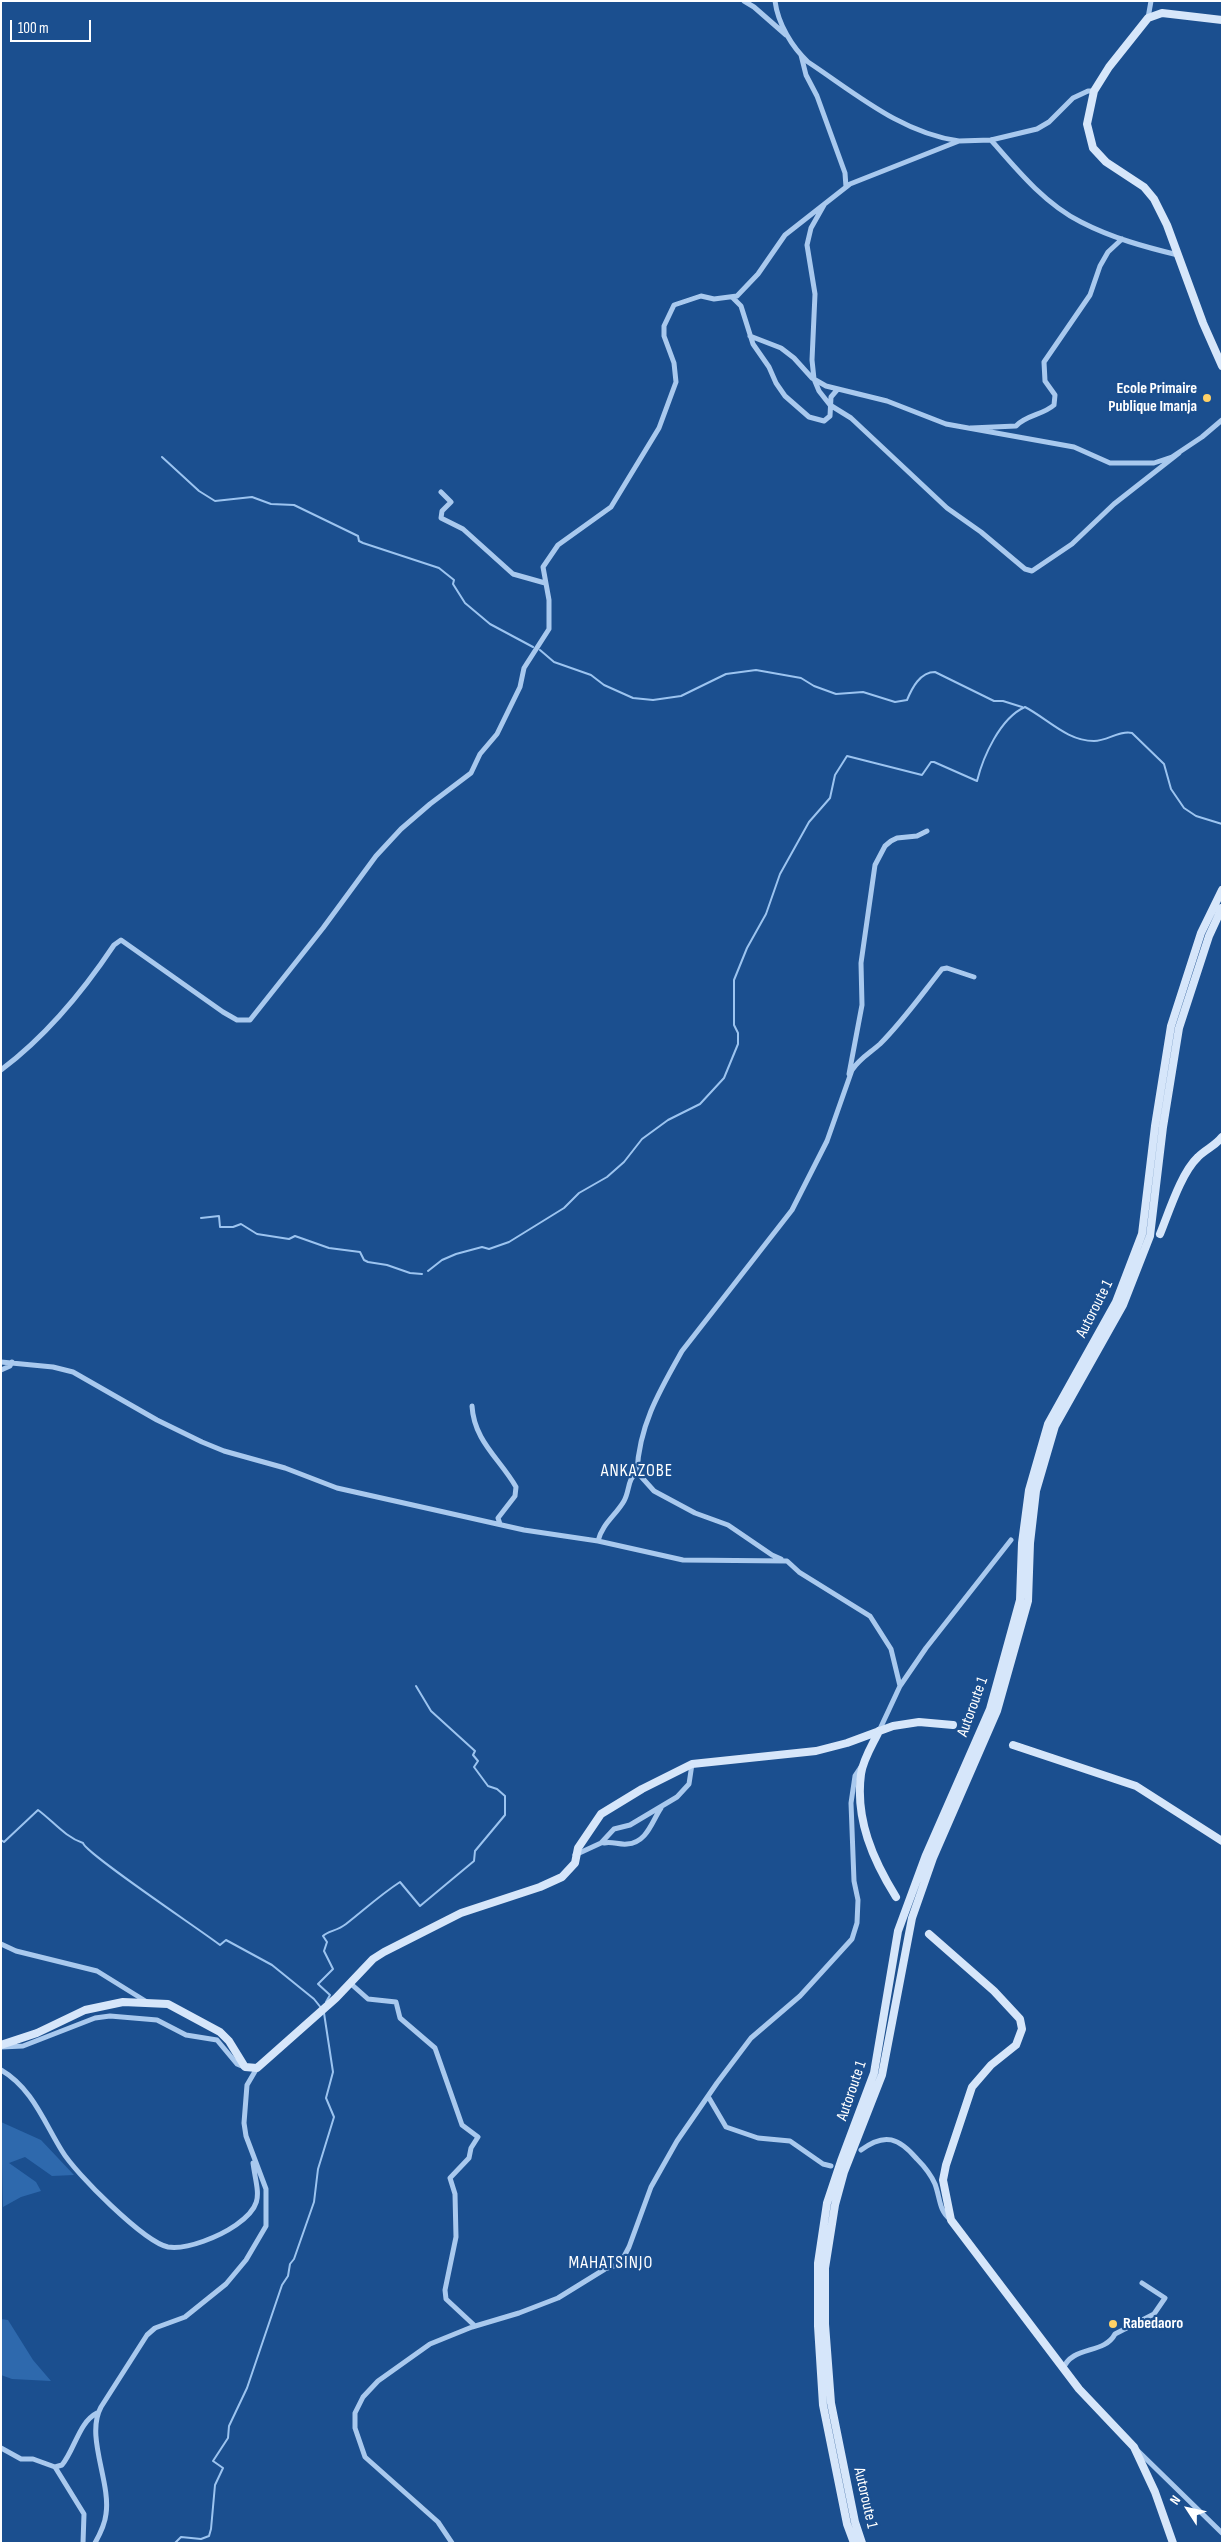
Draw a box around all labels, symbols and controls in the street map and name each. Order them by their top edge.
scale bar [12,10,94,42]
text: 100 m [18,19,49,38]
place label: Ecole Primaire Publique Imanja [1108,379,1197,417]
marker: Ecole Primaire Publique Imanja [1201,392,1213,404]
street label: Autoroute 1 [1072,1277,1118,1341]
district label: ANKAZOBE [600,1460,674,1482]
street label: Autoroute 1 [953,1675,993,1739]
street label: Autoroute 1 [833,2059,871,2123]
district label: MAHATSINJO [567,2252,655,2274]
place label: Rabedaoro [1123,2314,1183,2334]
marker: Rabedaoro [1107,2318,1119,2330]
street label: Autoroute 1 [849,2466,881,2530]
north arrow [1163,2484,1213,2534]
text: N [1166,2492,1184,2508]

